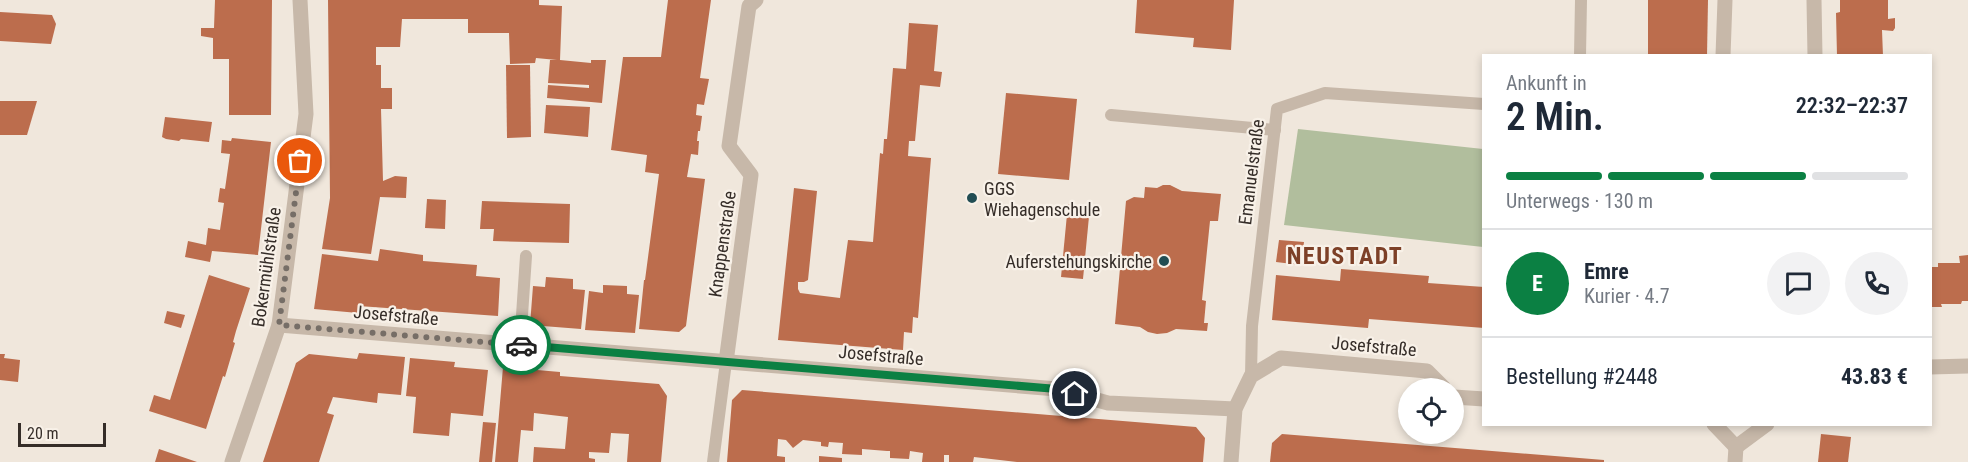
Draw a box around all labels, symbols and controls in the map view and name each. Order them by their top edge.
text: Ankunft in [1506,71,1587,95]
text: 22:32–22:37 [1796,93,1908,118]
text: 2 Min. [1506,94,1604,140]
street label: Emanuelstraße [1234,118,1268,226]
pin [274,135,325,186]
icon: bag [283,144,316,177]
place label: GGS Wiehagenschule [984,178,1100,220]
text: Unterwegs · 130 m [1506,189,1653,213]
street label: Knappenstraße [704,190,740,298]
marker: GGS Wiehagenschule [965,191,979,205]
street label: Bokermühlstraße [247,206,285,328]
district label: NEUSTADT [1287,242,1403,270]
place label: Auferstehungskirche [1005,251,1152,272]
button: chat [1767,252,1830,315]
button: phone [1845,252,1908,315]
marker: Auferstehungskirche [1157,254,1171,268]
text: Emre [1584,259,1629,284]
text: E [1532,271,1543,296]
text: Kurier · 4.7 [1584,284,1670,308]
street label: Josefstraße [353,301,439,329]
courier [491,315,551,375]
icon: car [505,329,538,362]
street label: Josefstraße [1331,332,1417,360]
street label: Josefstraße [838,341,924,369]
text: Bestellung #2448 [1506,364,1658,389]
text: 43.83 € [1841,364,1908,389]
pin [1049,368,1100,419]
icon: home [1058,377,1091,410]
map controls [1398,378,1464,444]
button: locate [1398,378,1464,444]
scale bar [18,420,106,448]
text: 20 m [27,424,59,443]

